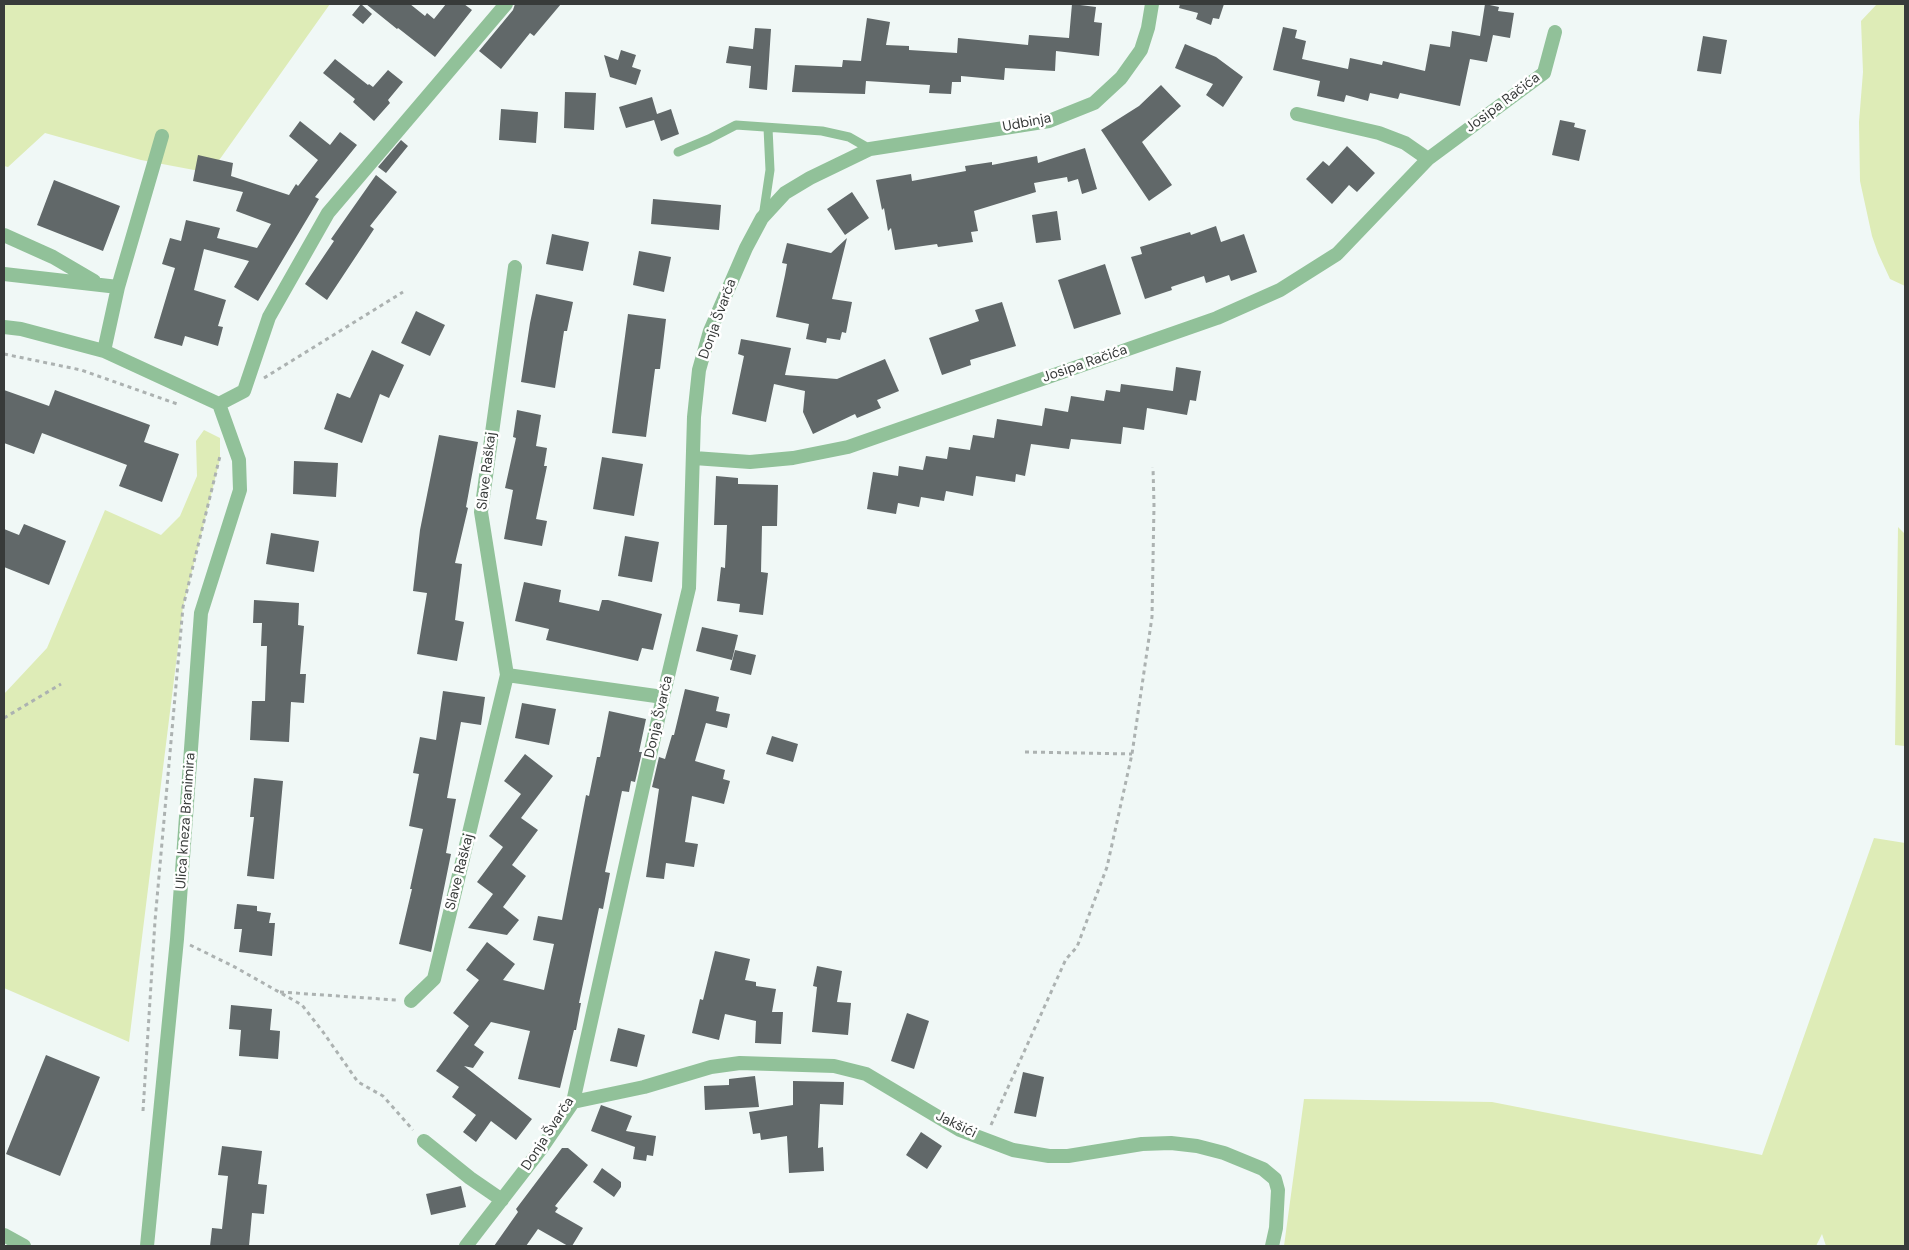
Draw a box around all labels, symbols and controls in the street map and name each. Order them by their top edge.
street label: Josipa Račića [1463,70,1543,136]
street label: Udbinja [1001,110,1053,136]
street label: Donja Švarča [696,277,740,361]
street label: Josipa Račića [1040,342,1130,386]
street label: Slave Raškaj [474,431,500,511]
street label: Donja Švarča [641,674,677,760]
street label: Ulica kneza Branimira [173,752,199,890]
street label: Slave Raškaj [442,832,478,912]
street label: Donja Švarča [518,1094,578,1174]
street label: Jakšići [933,1108,979,1142]

